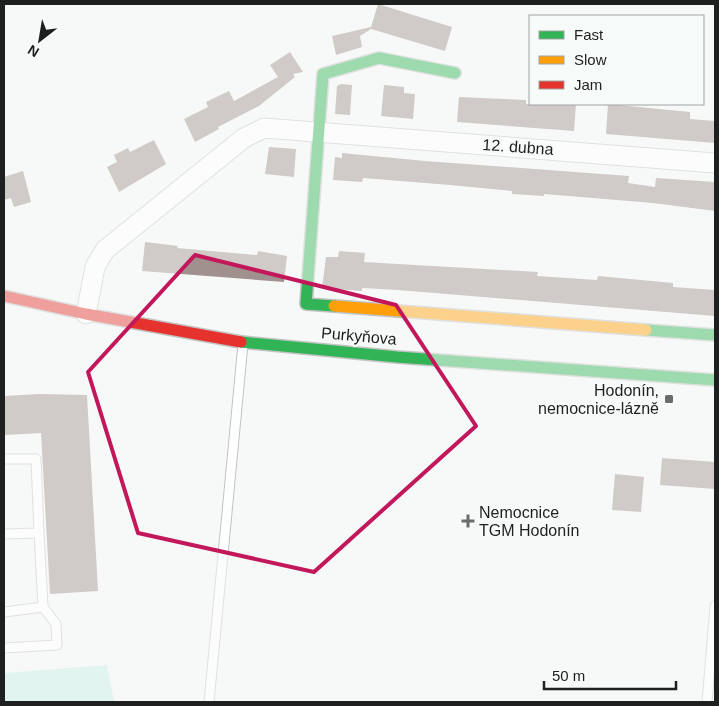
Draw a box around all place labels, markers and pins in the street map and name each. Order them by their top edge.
place label: Hodonín, nemocnice-lázně [538,382,659,417]
marker: Hodonín, nemocnice-lázně [663,393,675,405]
place label: Nemocnice TGM Hodonín [479,504,579,539]
marker: Nemocnice TGM Hodonín [461,514,475,528]

